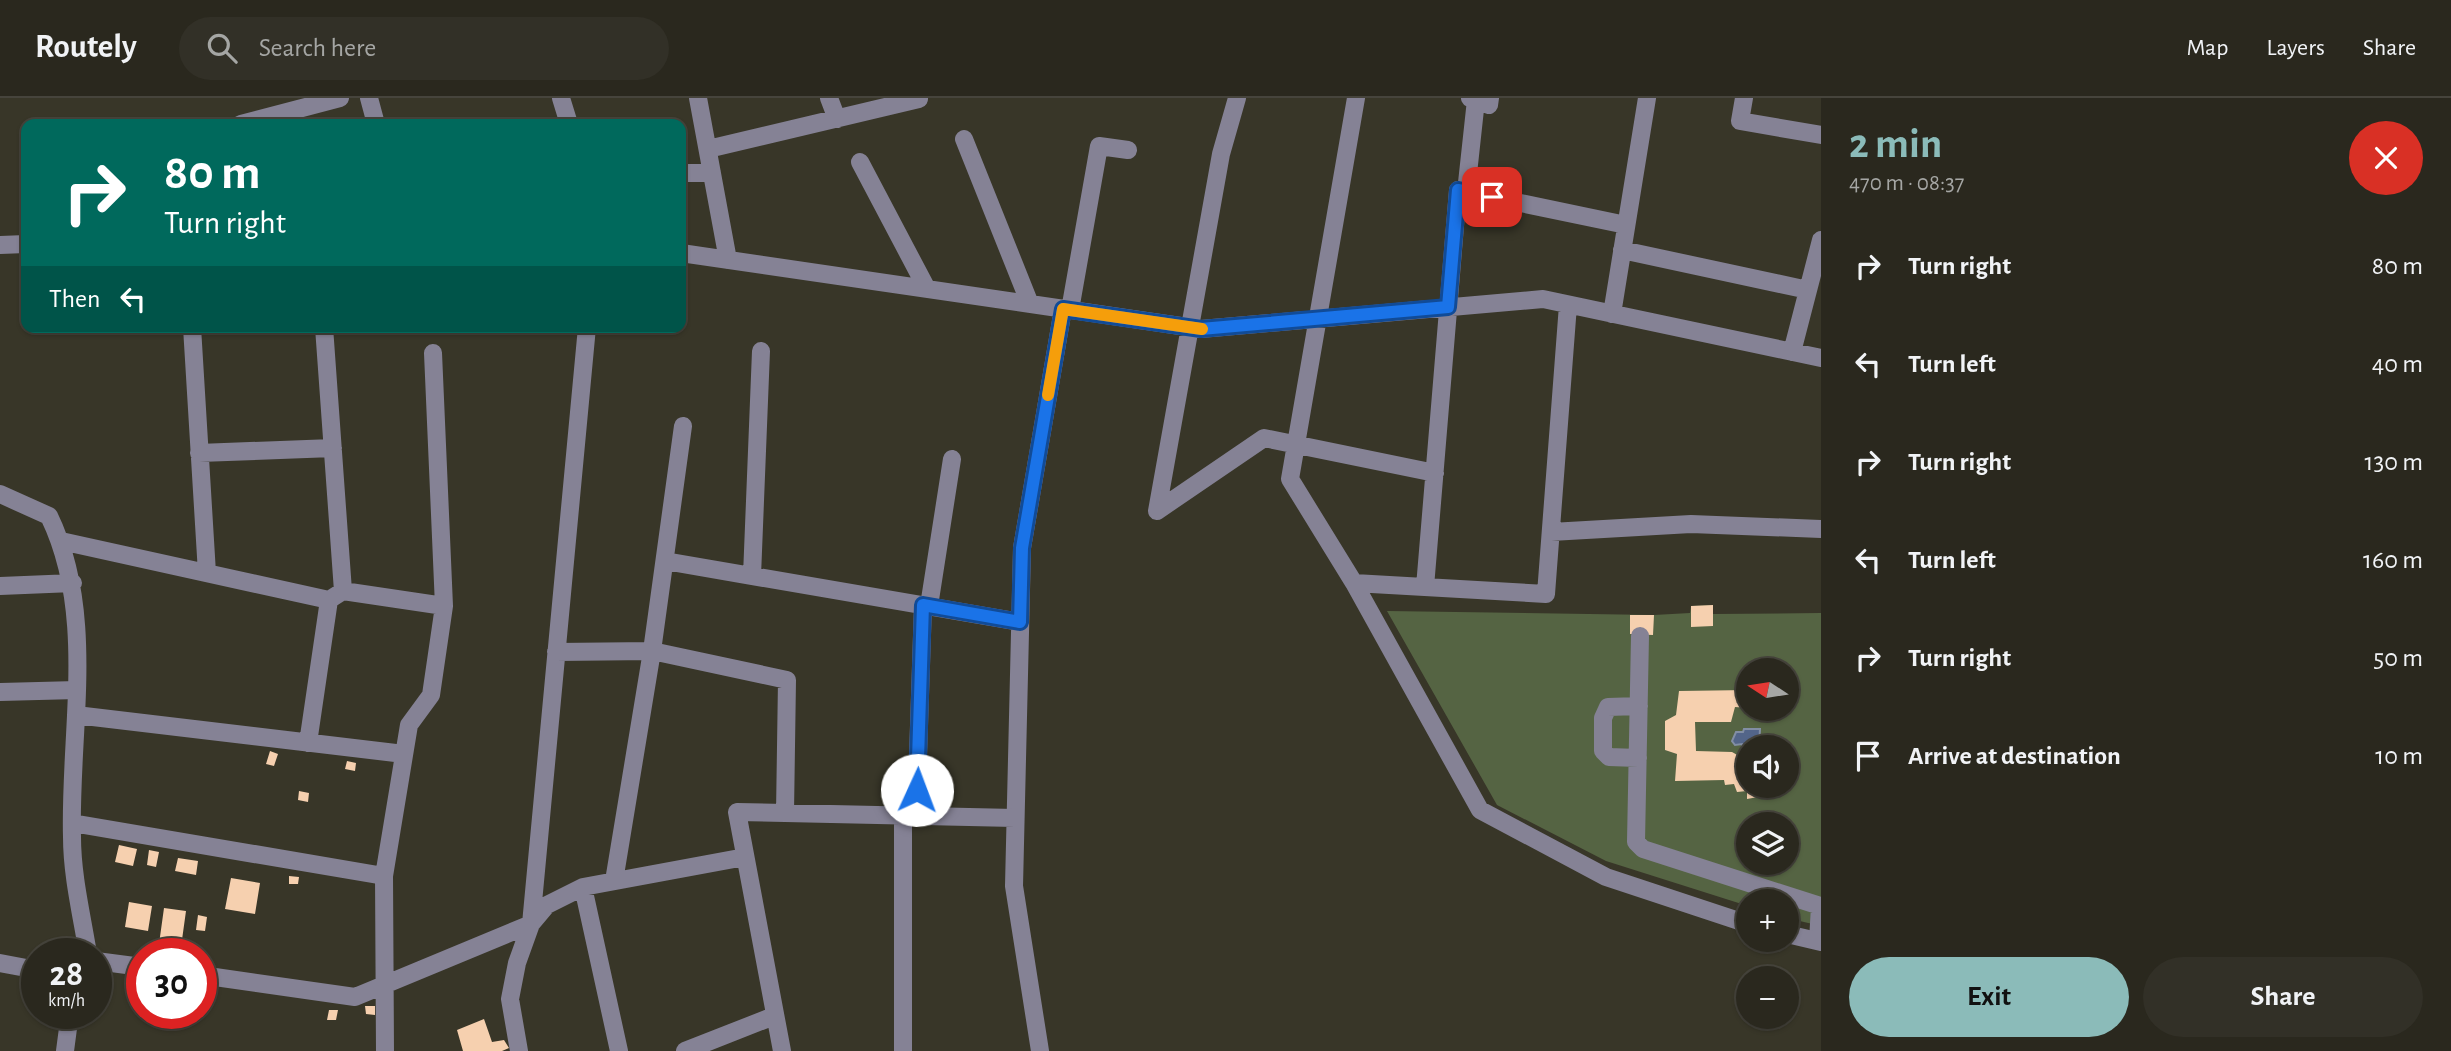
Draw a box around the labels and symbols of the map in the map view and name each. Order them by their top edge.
pin [1462,167,1522,227]
north arrow [1736,658,1799,721]
position arrow [880,753,954,827]
speed limit sign: 30 [126,938,217,1029]

